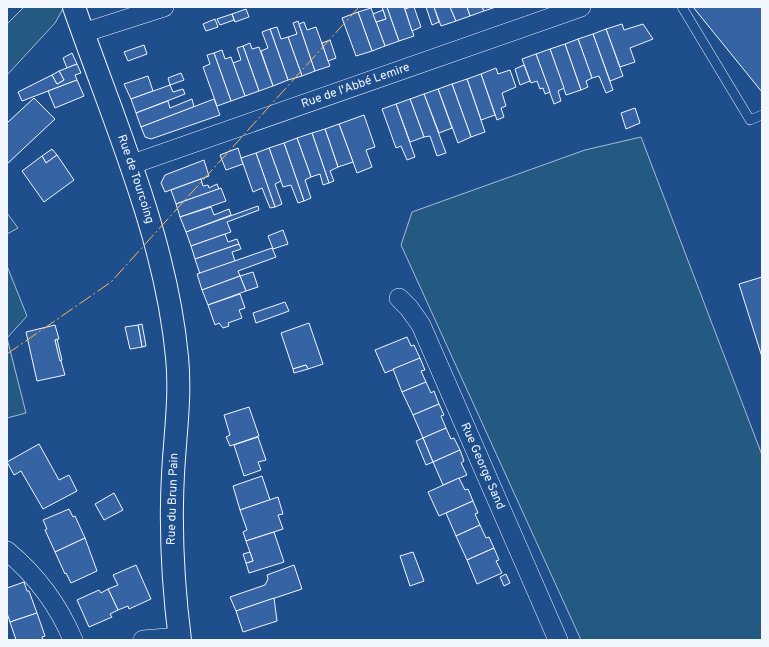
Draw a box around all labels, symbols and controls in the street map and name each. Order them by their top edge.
street label: Rue de l'Abbé Lemire [299,60,412,112]
street label: Rue de Tourcoing [113,133,158,226]
street label: Rue George Sand [457,420,508,512]
street label: Rue du Brun Pain [163,453,183,545]

